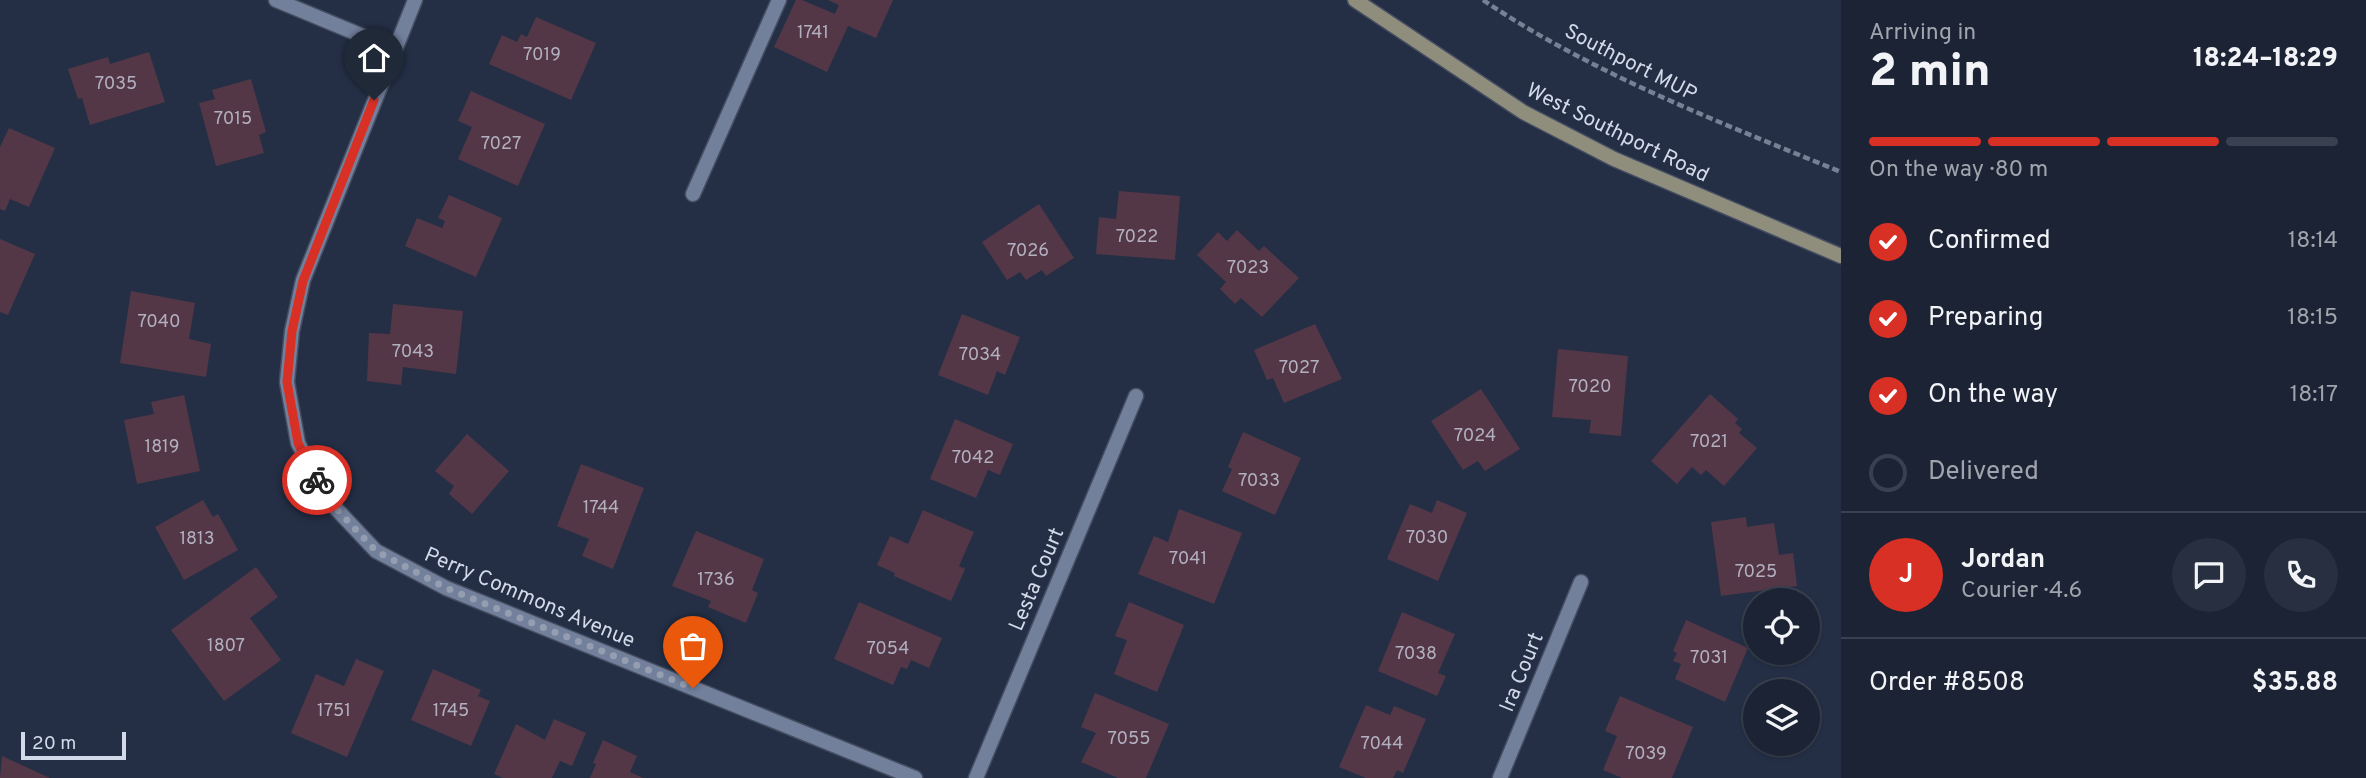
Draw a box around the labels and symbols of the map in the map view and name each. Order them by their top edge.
street label: Southport MUP [1560,18,1701,108]
house number: 1741 [797,22,829,45]
pin [344,28,404,100]
house number: 7019 [523,44,561,67]
house number: 7035 [95,73,137,96]
street label: West Southport Road [1522,77,1713,189]
house number: 7015 [214,108,252,131]
house number: 7027 [481,133,521,156]
house number: 7022 [1116,226,1158,249]
house number: 7026 [1007,240,1049,263]
house number: 7023 [1227,257,1269,280]
house number: 7040 [137,311,181,334]
house number: 7043 [392,341,434,364]
house number: 7034 [959,344,1001,367]
house number: 7027 [1279,357,1319,380]
house number: 7020 [1569,376,1611,399]
house number: 7024 [1454,425,1496,448]
house number: 7021 [1690,431,1728,454]
house number: 1819 [144,436,180,459]
courier [282,445,352,515]
house number: 7042 [952,447,994,470]
house number: 7033 [1238,470,1280,493]
house number: 1744 [583,497,619,520]
street label: Lesta Court [1003,524,1071,635]
house number: 7030 [1406,527,1448,550]
house number: 1813 [179,528,215,551]
street label: Perry Commons Avenue [420,542,639,655]
house number: 7041 [1169,548,1207,571]
house number: 7025 [1735,561,1777,584]
house number: 1736 [697,569,735,592]
pin [663,616,723,688]
street label: Ira Court [1494,629,1551,716]
house number: 1807 [207,635,245,658]
house number: 7054 [866,638,910,661]
house number: 7038 [1395,643,1437,666]
house number: 7031 [1690,647,1728,670]
house number: 1751 [317,700,351,723]
house number: 1745 [433,700,469,723]
house number: 7055 [1108,728,1150,751]
scale bar [21,729,126,761]
house number: 7044 [1361,733,1403,756]
house number: 7039 [1625,743,1667,766]

